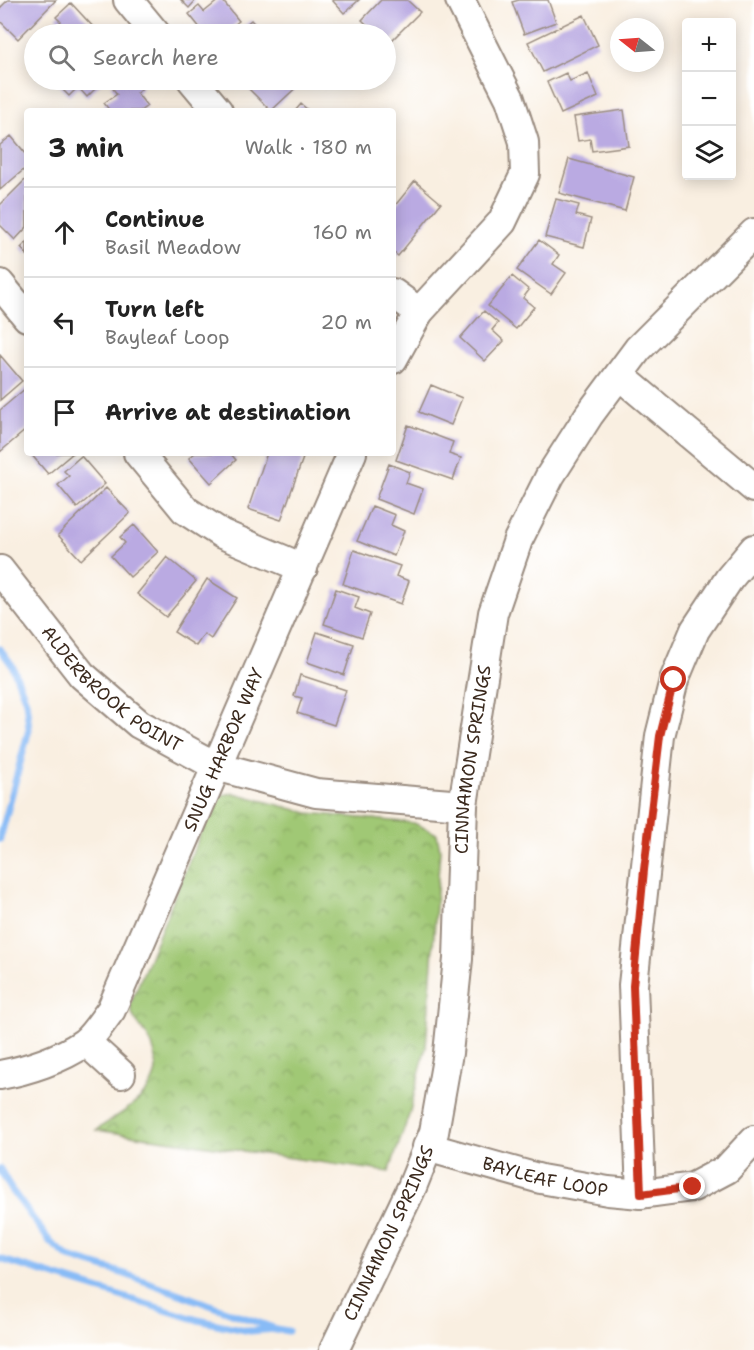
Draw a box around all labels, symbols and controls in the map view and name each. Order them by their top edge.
north arrow [610,18,664,72]
map controls [682,18,736,180]
button: + [682,18,736,72]
search box [24,24,396,90]
icon: search [45,41,78,74]
text: Search here [93,43,219,72]
button: − [682,72,736,126]
button: layers [682,126,736,180]
text: 3 min [48,130,124,165]
text: Walk · 180 m [245,134,372,160]
text: Continue [105,205,205,234]
icon: ahead [48,216,81,249]
text: 160 m [313,219,372,245]
text: Basil Meadow [105,234,241,260]
text: Turn left [105,295,204,324]
icon: left [48,306,81,339]
text: 20 m [321,309,372,335]
text: Bayleaf Loop [105,324,230,350]
icon: arrive [48,396,81,429]
text: Arrive at destination [105,398,351,427]
street label: ALDERBROOK POINT [36,621,187,757]
street label: CINNAMON SPRINGS [449,663,497,855]
street label: SNUG HARBOR WAY [178,664,270,835]
route start [660,666,686,692]
street label: CINNAMON SPRINGS [338,1142,439,1325]
street label: BAYLEAF LOOP [480,1151,610,1203]
route end [679,1173,705,1199]

